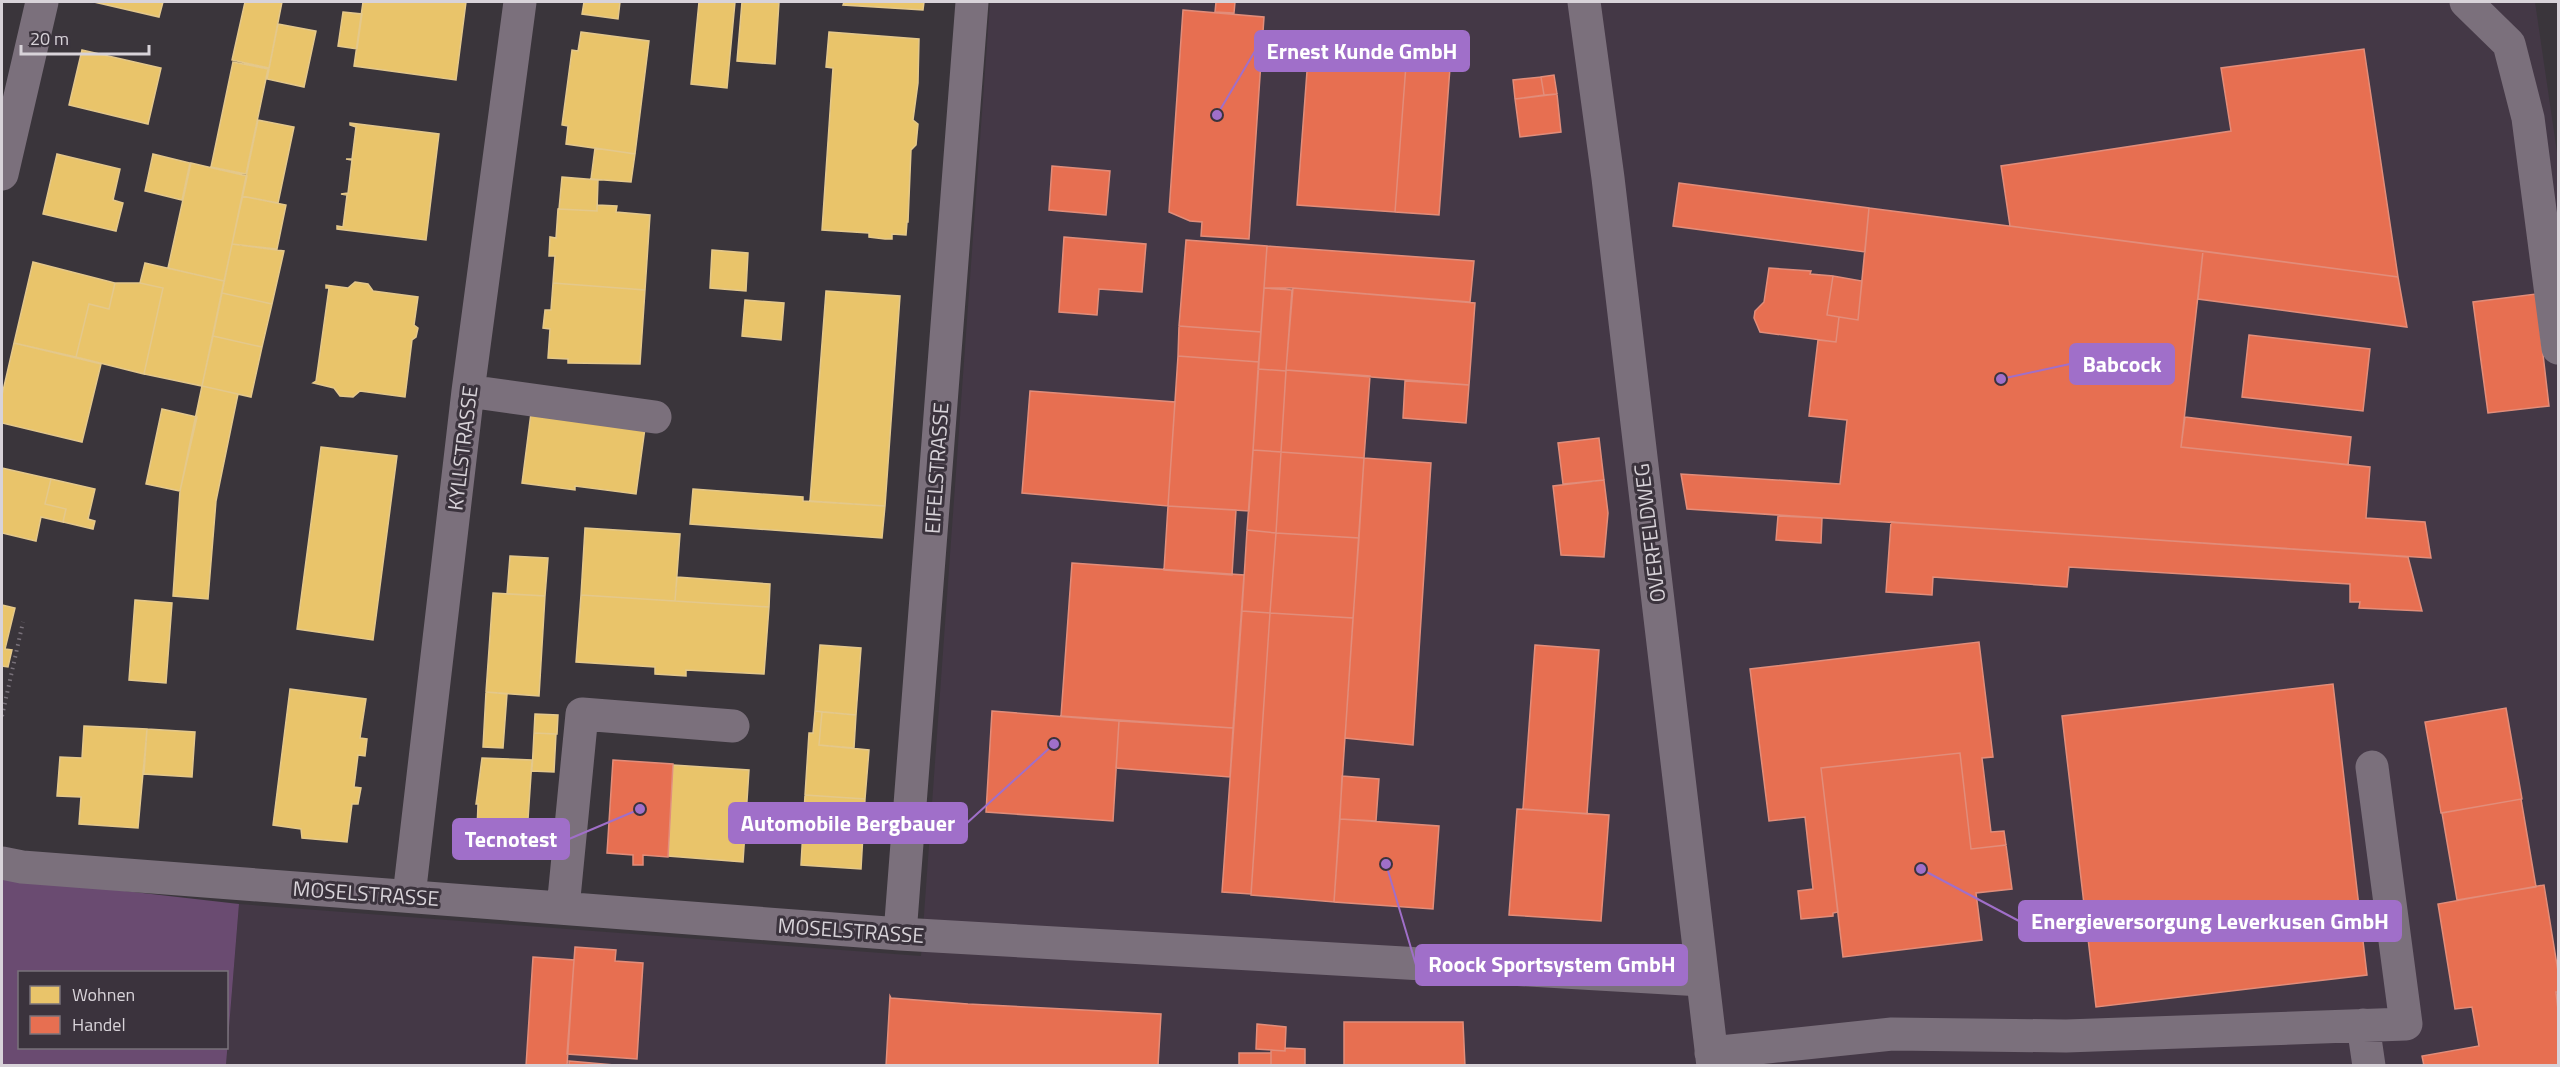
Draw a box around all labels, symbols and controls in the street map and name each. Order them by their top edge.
scale bar [21,18,148,56]
text: 20 m [30,25,69,52]
callout: Ernest Kunde GmbH [1255,31,1469,71]
text: Ernest Kunde GmbH [1267,34,1457,68]
callout: Babcock [2070,344,2174,384]
text: Babcock [2082,347,2162,381]
street label: KYLLSTRASSE [438,384,486,512]
street label: EIFELSTRASSE [915,401,957,535]
street label: OVERFELDWEG [1625,462,1673,604]
callout: Automobile Bergbauer [729,803,967,843]
text: Automobile Bergbauer [741,806,955,840]
callout: Tecnotest [453,819,569,859]
text: Tecnotest [465,822,557,856]
street label: MOSELSTRASSE [292,872,440,914]
callout: Energieversorgung Leverkusen GmbH [2019,901,2401,941]
text: Energieversorgung Leverkusen GmbH [2031,904,2389,938]
street label: MOSELSTRASSE [777,909,925,951]
callout: Roock Sportsystem GmbH [1416,945,1687,985]
text: Roock Sportsystem GmbH [1428,947,1676,981]
legend [18,971,228,1049]
text: Wohnen [72,981,135,1008]
text: Handel [72,1011,126,1038]

